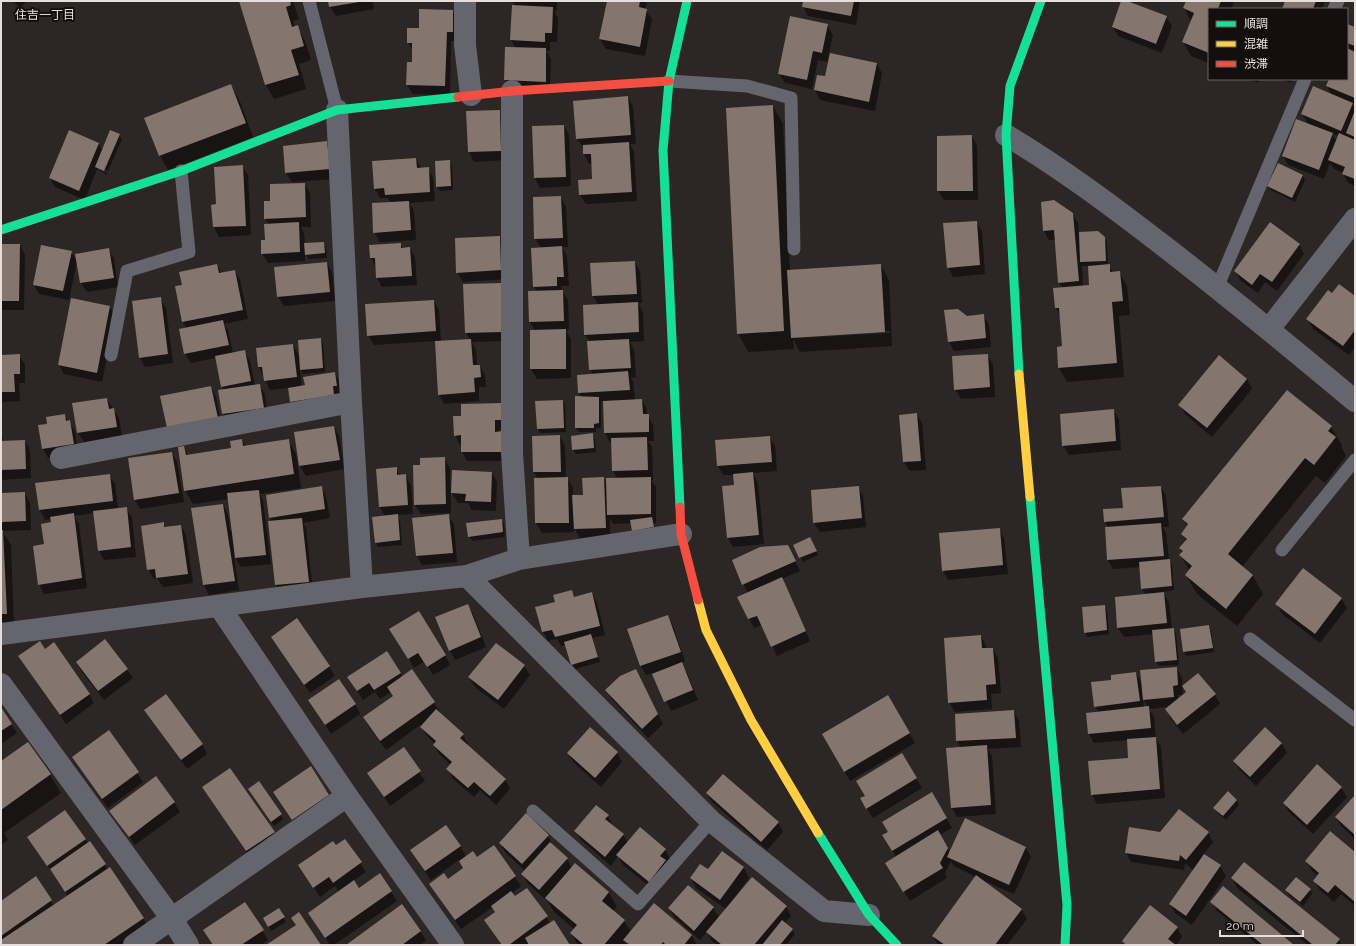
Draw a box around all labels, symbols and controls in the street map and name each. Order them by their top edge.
district label: 住吉一丁目 [15,8,75,22]
legend [1208,8,1348,80]
text: 順調 [1244,17,1268,31]
text: 混雑 [1244,37,1268,51]
text: 渋滞 [1244,57,1268,71]
scale bar [1220,912,1303,938]
text: 20 m [1226,919,1254,933]

